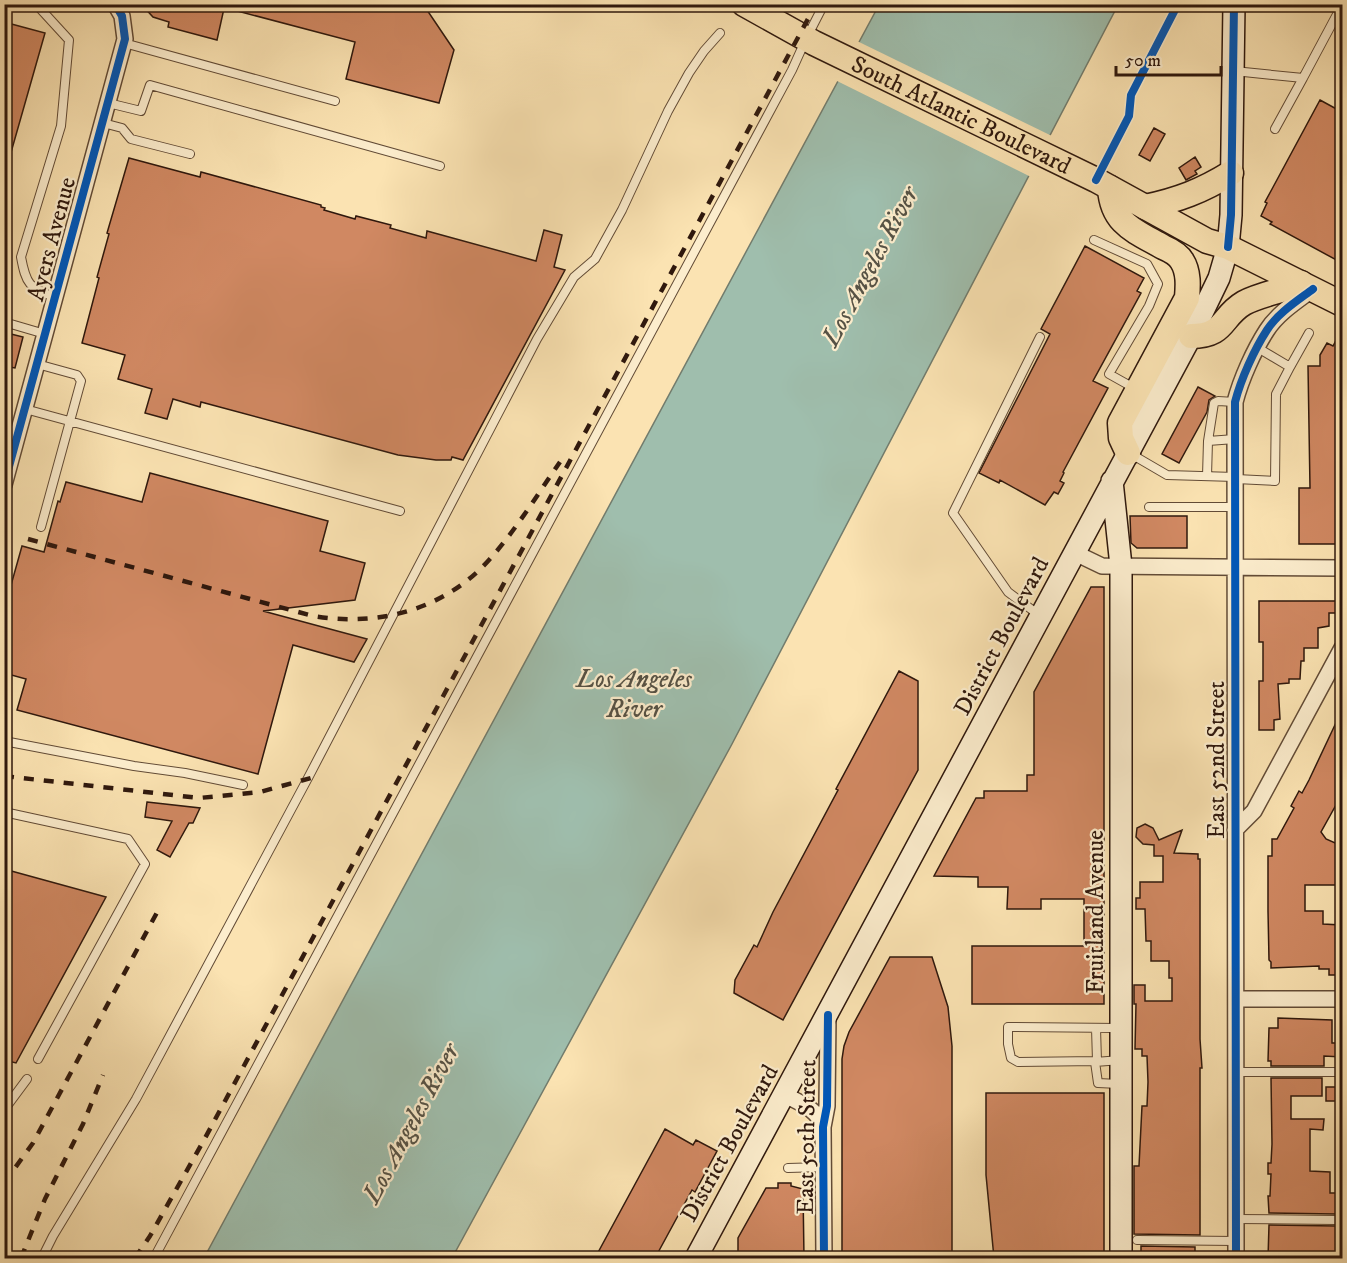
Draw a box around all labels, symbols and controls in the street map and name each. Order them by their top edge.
scale bar [1116,39,1221,77]
street label: South Atlantic Boulevard [846,49,1076,182]
text: 50 m [1125,50,1161,72]
street label: Ayers Avenue [21,174,83,305]
water label: Los Angeles River [813,180,927,354]
street label: District Boulevard [948,552,1056,721]
water label: Los Angeles River [574,663,693,726]
street label: East 52nd Street [1202,681,1232,839]
street label: Fruitland Avenue [1081,830,1111,994]
water label: Los Angeles River [354,1037,468,1211]
street label: East 50th Street [791,1059,823,1215]
street label: District Boulevard [674,1060,785,1227]

